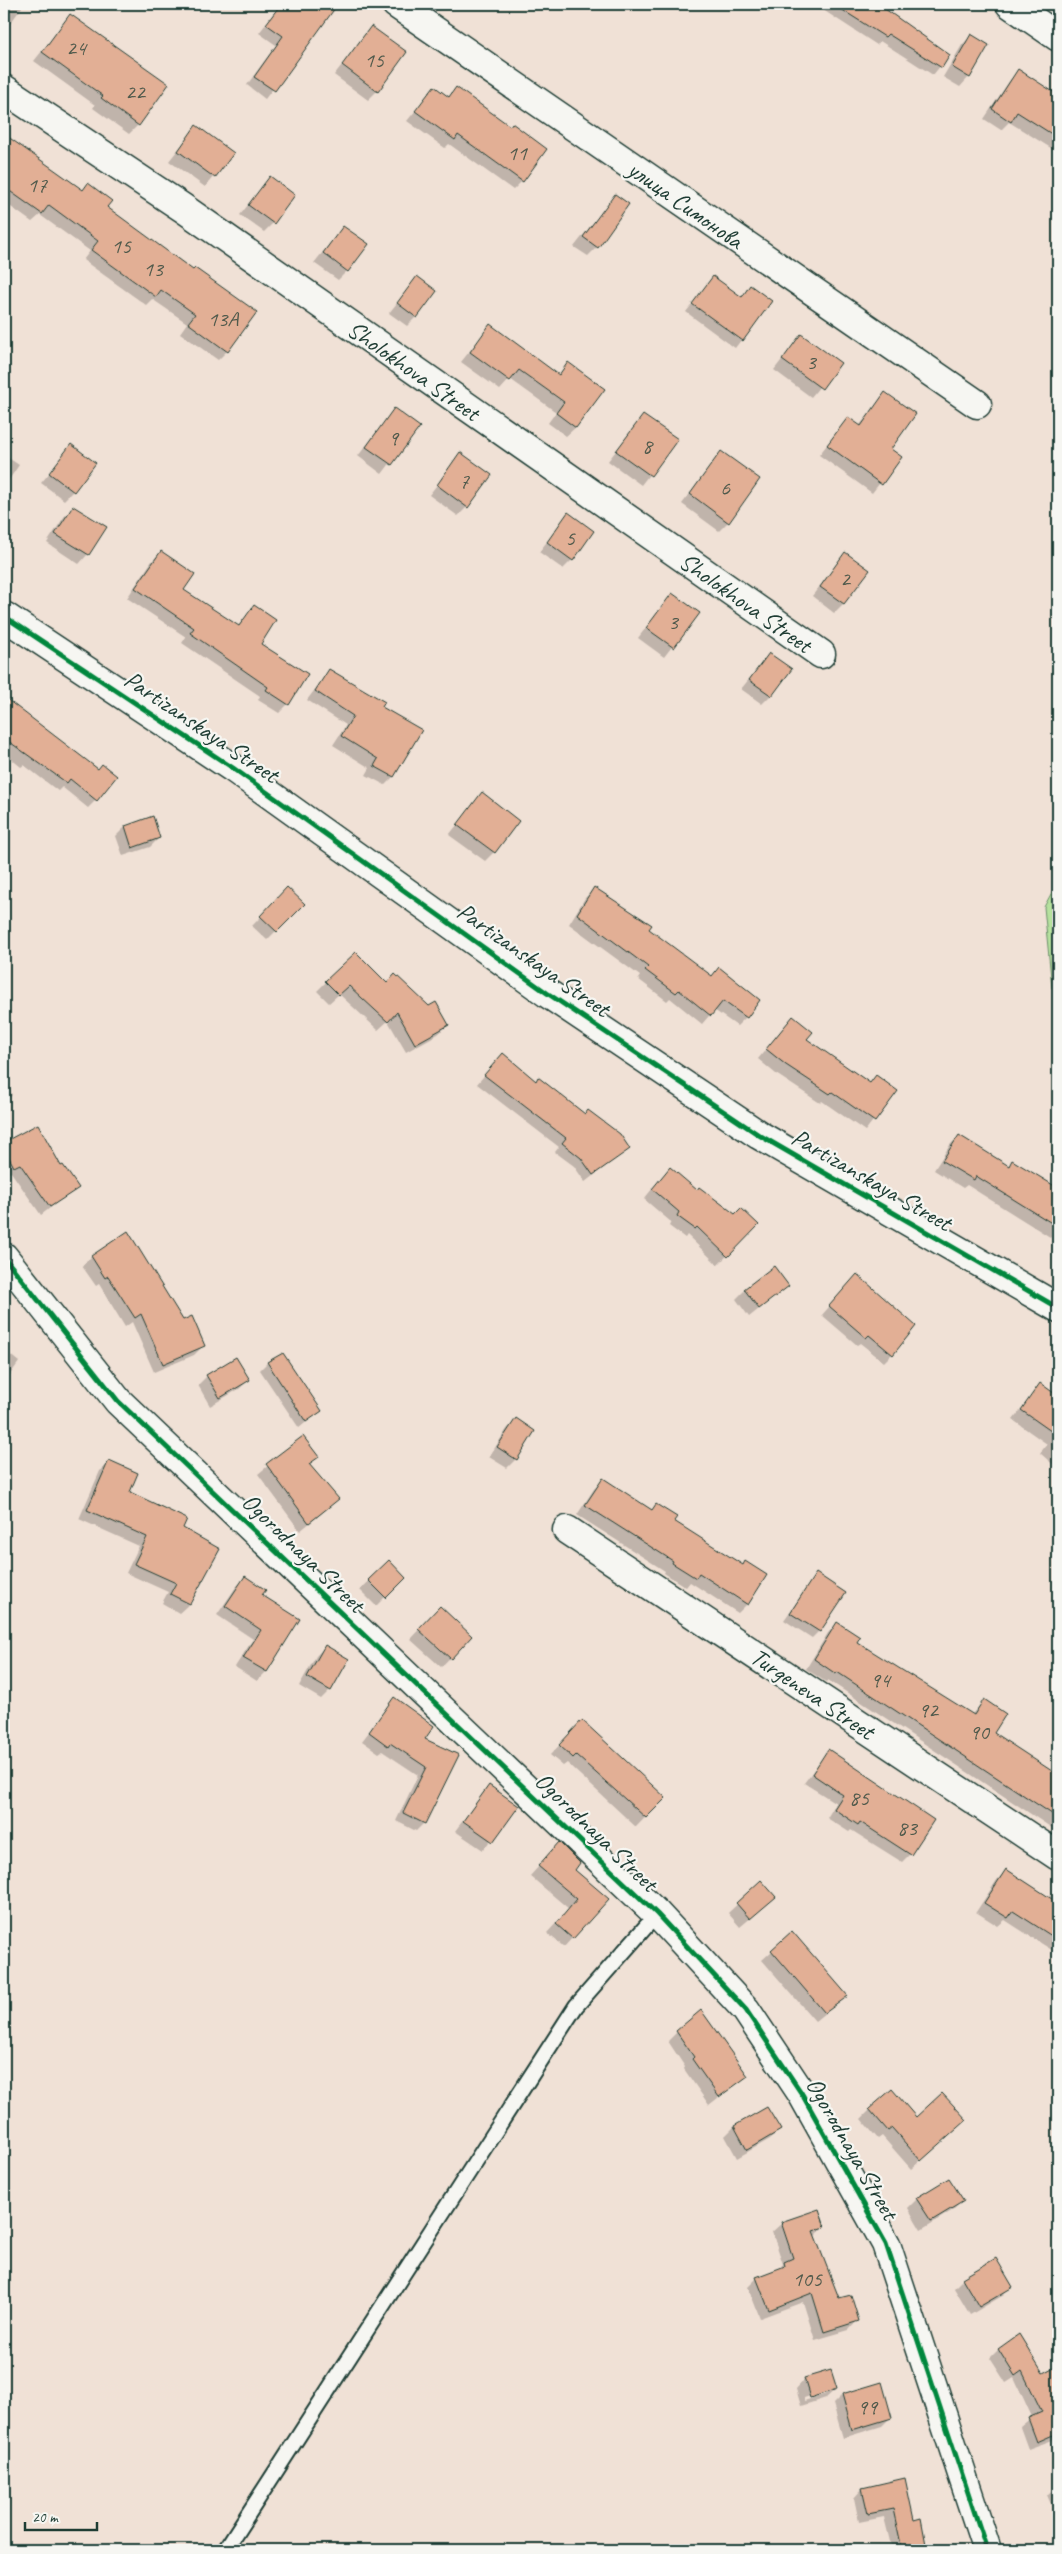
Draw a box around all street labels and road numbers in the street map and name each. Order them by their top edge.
street label: улица Симонова [620,152,751,257]
street label: Sholokhova Street [341,313,488,430]
street label: Sholokhova Street [673,545,820,662]
street label: Partizanskaya Street [118,663,287,792]
street label: Partizanskaya Street [451,895,618,1026]
street label: Partizanskaya Street [786,1121,960,1240]
street label: Ogorodnaya Street [235,1486,374,1621]
street label: Turgeneva Street [744,1641,883,1749]
street label: Ogorodnaya Street [528,1765,667,1900]
street label: Ogorodnaya Street [798,2072,907,2228]

